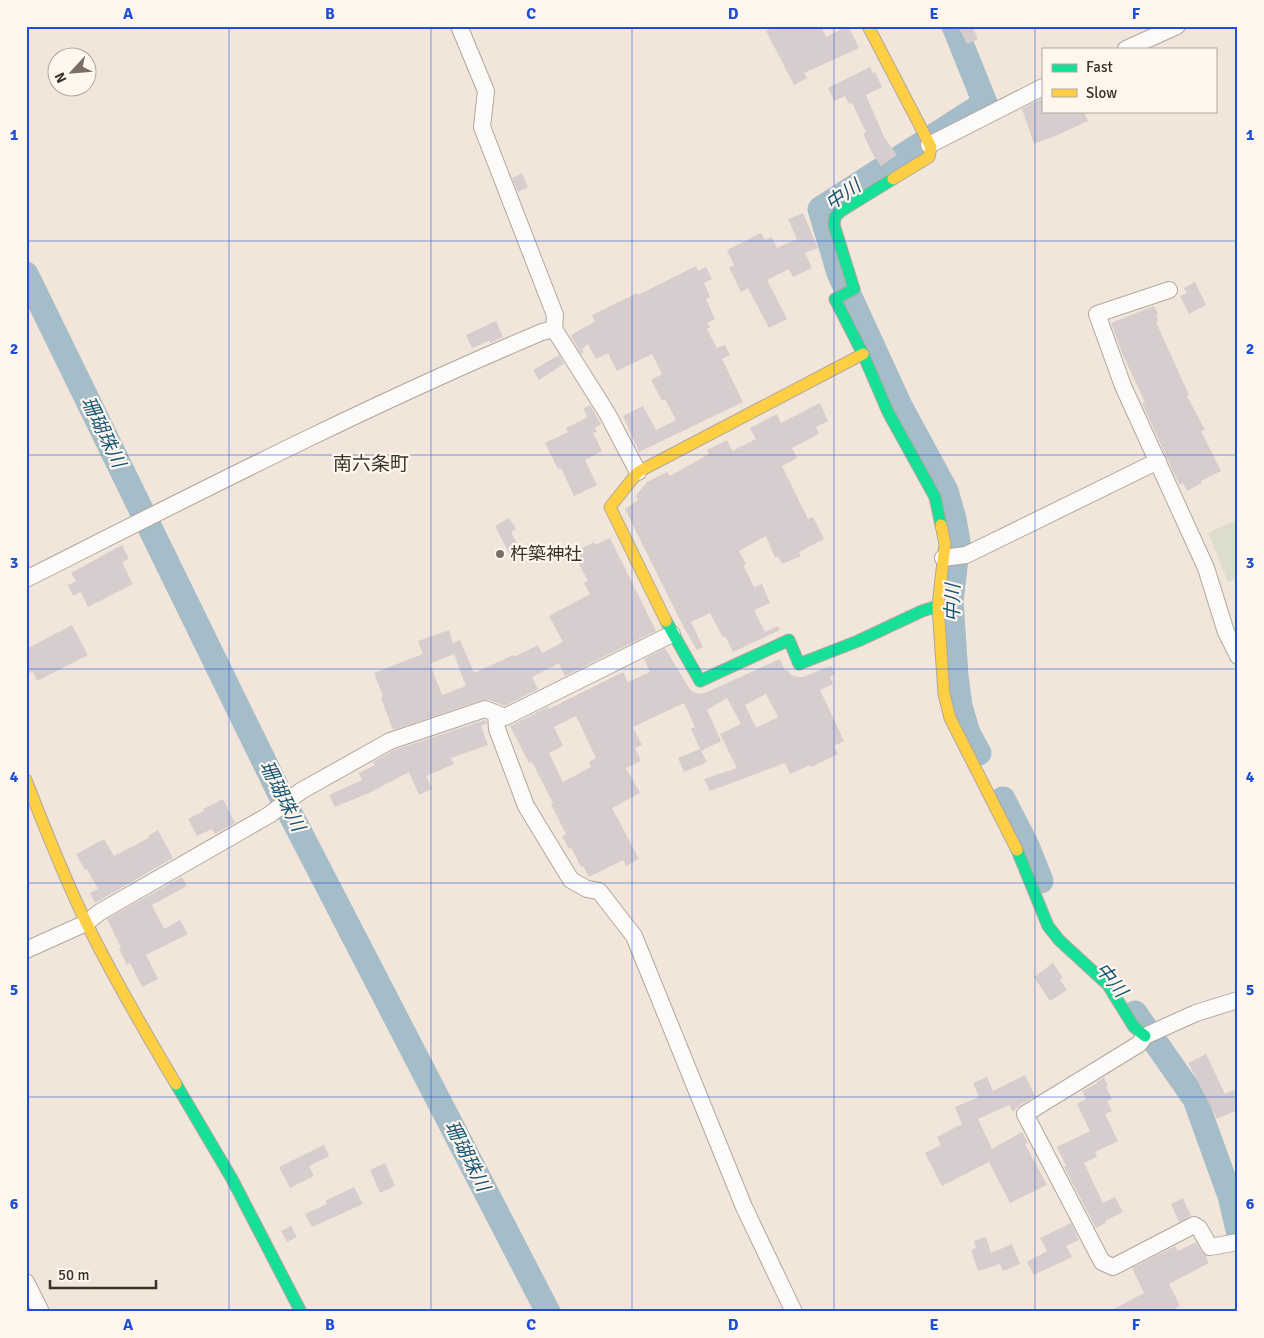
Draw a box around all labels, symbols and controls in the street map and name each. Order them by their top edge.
text: A [123,4,134,24]
text: B [325,4,335,24]
text: C [526,4,536,24]
text: D [728,4,739,24]
text: E [929,4,939,24]
text: F [1132,4,1141,24]
north arrow [48,48,98,98]
legend [1042,48,1216,112]
text: Fast [1086,58,1113,76]
text: N [51,69,71,86]
text: Slow [1086,84,1117,102]
text: 1 [10,125,19,145]
text: 1 [1246,125,1255,145]
water label: 中川 [821,173,867,216]
text: 2 [10,339,18,359]
text: 2 [1246,339,1254,359]
water label: 珊瑚珠川 [76,393,131,473]
district label: 南六条町 [333,452,409,476]
place label: 杵築神社 [510,543,582,565]
marker: 杵築神社 [494,548,506,560]
text: 3 [10,553,18,573]
text: 3 [1246,553,1254,573]
water label: 中川 [941,582,965,622]
water label: 珊瑚珠川 [254,757,311,837]
text: 4 [10,767,19,787]
text: 4 [1246,767,1255,787]
water label: 中川 [1090,958,1134,1004]
text: 5 [10,980,18,1000]
text: 5 [1246,980,1254,1000]
water label: 珊瑚珠川 [439,1117,496,1197]
text: 6 [10,1194,19,1214]
text: 6 [1246,1194,1255,1214]
scale bar [50,1258,156,1290]
text: 50 m [58,1266,89,1284]
text: A [123,1315,134,1335]
text: B [325,1315,335,1335]
text: C [526,1315,536,1335]
text: D [728,1315,739,1335]
text: E [929,1315,939,1335]
text: F [1132,1315,1141,1335]

